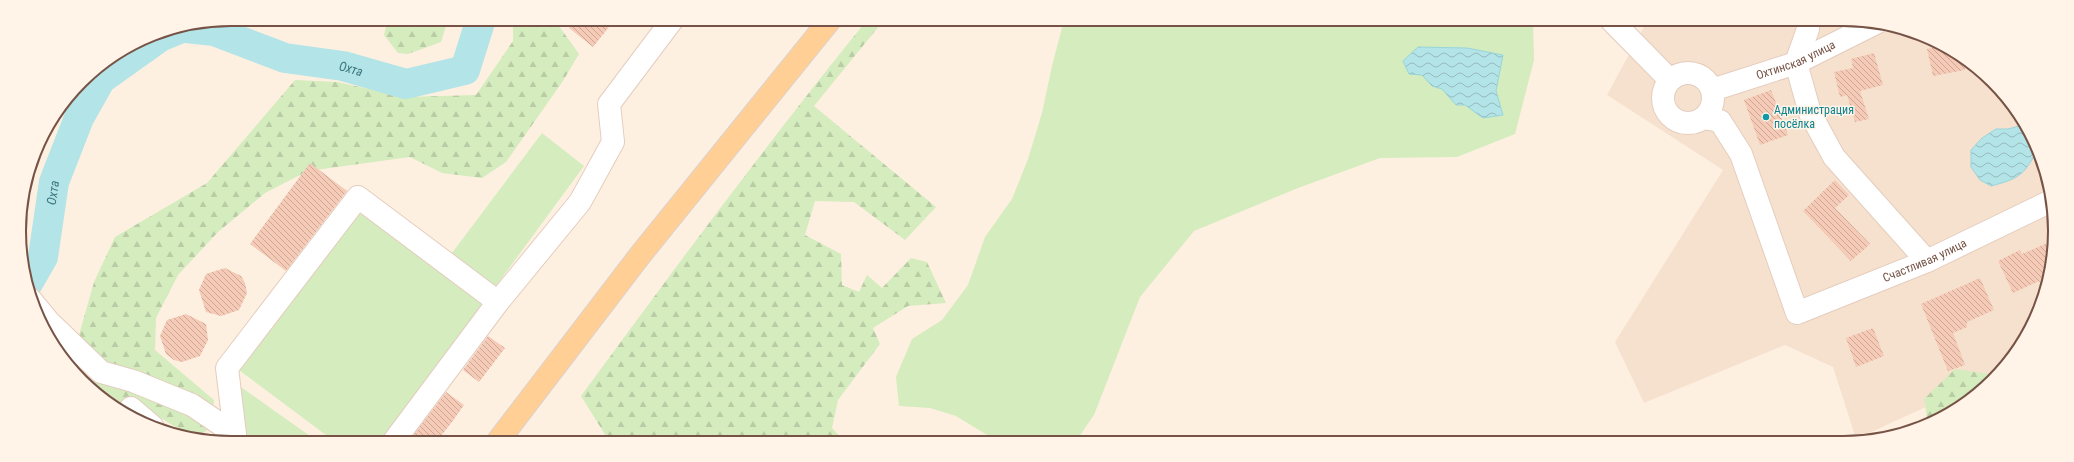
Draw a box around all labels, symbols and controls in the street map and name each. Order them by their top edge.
street label: Охтинская улица [1754,37,1838,82]
water label: Охта [338,58,365,79]
place label: Администрация посёлка [1774,103,1854,131]
marker: Администрация посёлка [1761,112,1771,122]
water label: Охта [43,180,62,206]
street label: Счастливая улица [1881,236,1969,285]

